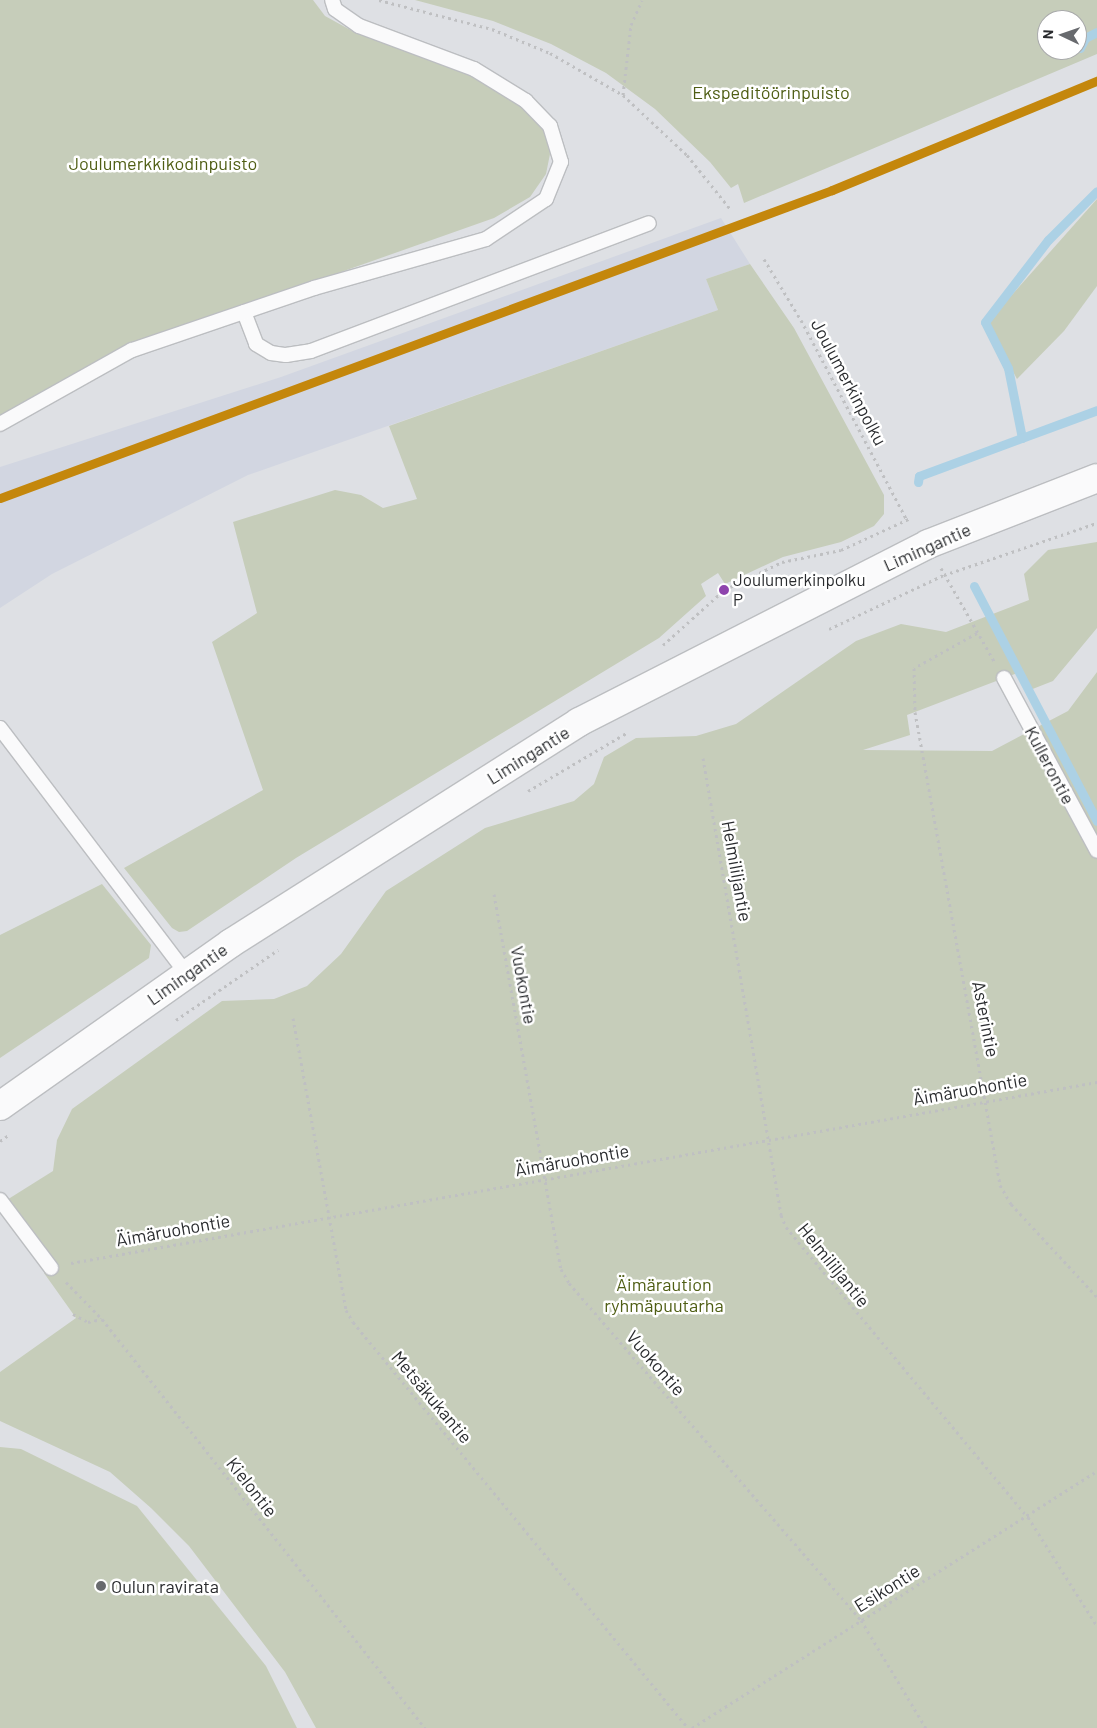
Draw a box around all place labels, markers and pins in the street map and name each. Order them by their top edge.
place label: Joulumerkinpolku P [733,570,865,610]
marker: Joulumerkinpolku P [719,585,729,595]
place label: Oulun ravirata [111,1575,219,1597]
marker: Oulun ravirata [95,1580,107,1592]

